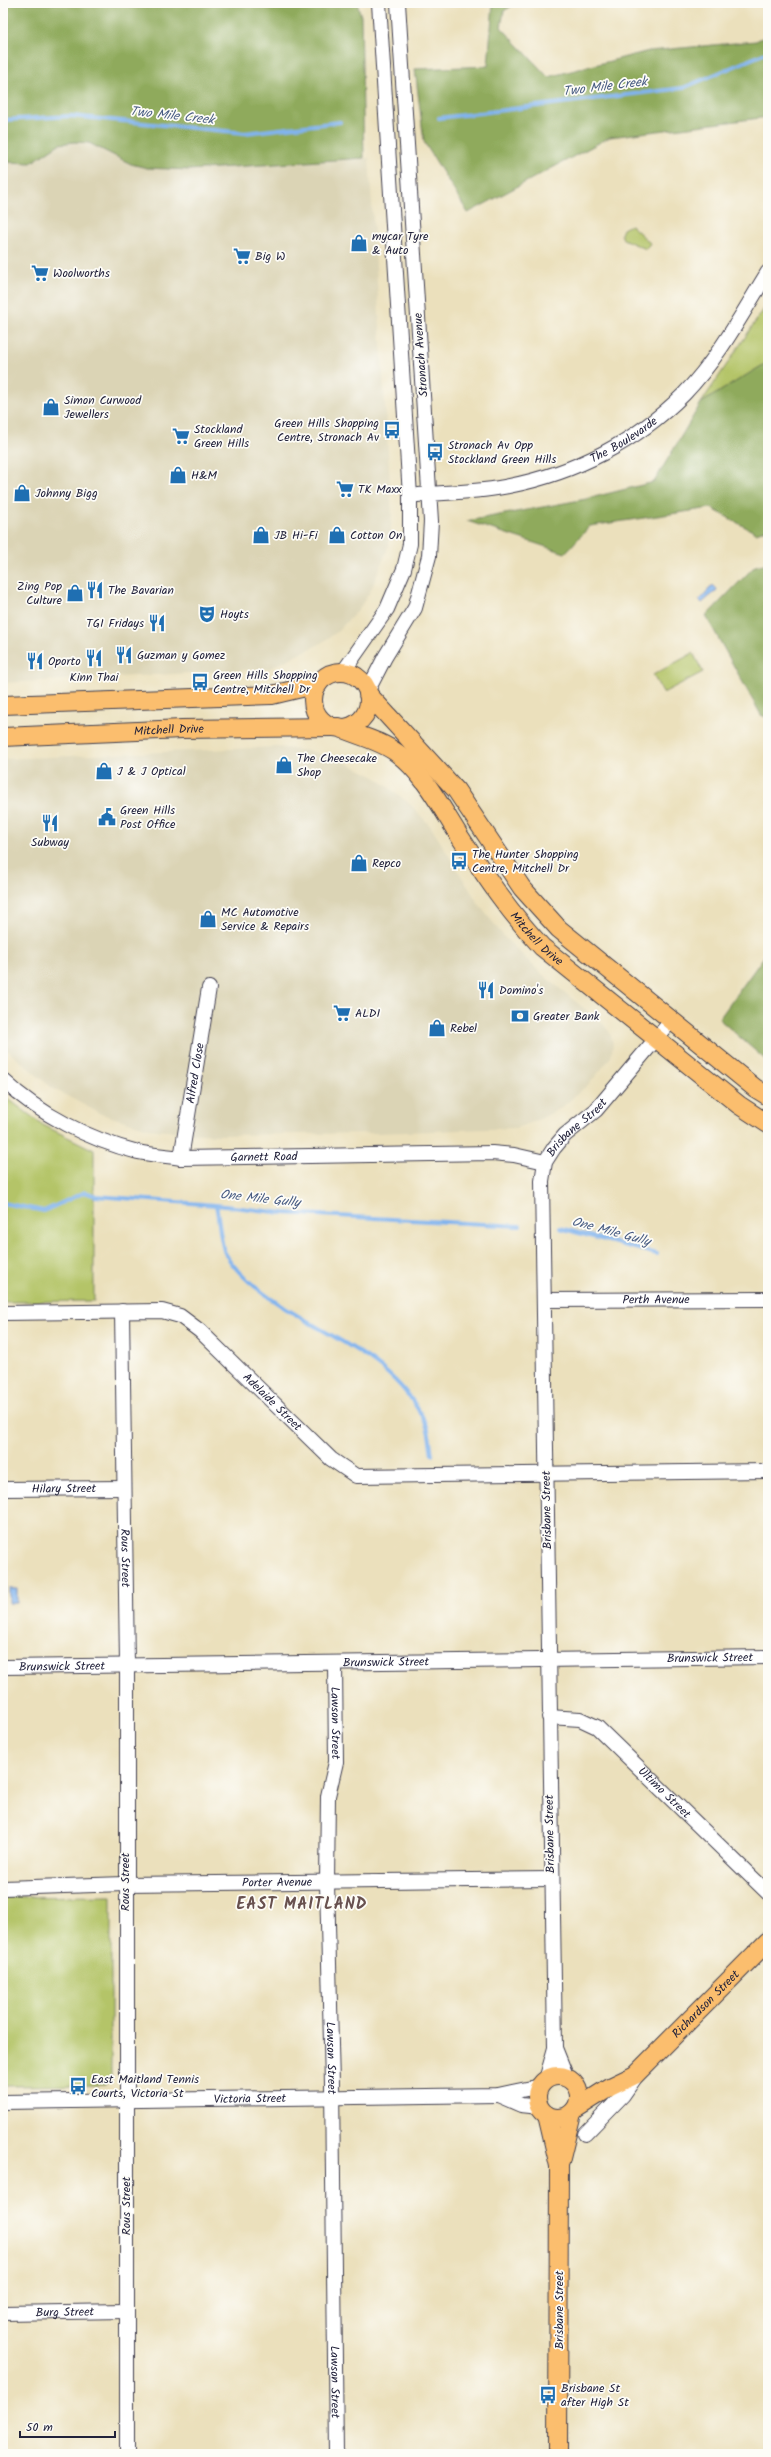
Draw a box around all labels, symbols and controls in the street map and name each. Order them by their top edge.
water label: Two Mile Creek [562,71,650,103]
water label: Two Mile Creek [129,101,217,131]
place label: mycar Tyre & Auto [372,227,429,260]
shop icon: mycar Tyre & Auto [349,233,369,253]
supermarket icon: Big W [232,246,252,266]
place label: Big W [255,247,285,266]
supermarket icon: Woolworths [30,263,50,283]
place label: Woolworths [53,264,110,283]
street label: Stronach Avenue [409,312,433,398]
place label: Simon Curwood Jewellers [64,391,142,424]
shop icon: Simon Curwood Jewellers [41,397,61,417]
street label: The Boulevarde [587,411,662,468]
place label: Green Hills Shopping Centre, Stronach Av [274,414,380,447]
place label: Stockland Green Hills [194,420,249,453]
bus stop icon: Green Hills Shopping Centre, Stronach Av [382,420,402,440]
supermarket icon: Stockland Green Hills [171,426,191,446]
place label: Stronach Av Opp Stockland Green Hills [448,436,556,469]
bus stop icon: Stronach Av Opp Stockland Green Hills [425,442,445,462]
shop icon: H&M [168,465,188,485]
place label: H&M [191,466,217,485]
supermarket icon: TK Maxx [335,479,355,499]
place label: TK Maxx [358,480,403,499]
shop icon: Johnny Bigg [12,483,32,503]
place label: Johnny Bigg [35,484,98,503]
shop icon: JB Hi-Fi [251,525,271,545]
shop icon: Cotton On [327,525,347,545]
place label: JB Hi-Fi [274,526,319,545]
place label: Cotton On [350,526,402,545]
place label: Zing Pop Culture [17,577,63,610]
restaurant icon: The Bavarian [85,580,105,600]
place label: The Bavarian [108,581,174,600]
shop icon: Zing Pop Culture [65,583,85,603]
theatre icon: Hoyts [197,604,217,624]
place label: Hoyts [220,605,249,624]
restaurant icon: TGI Fridays [147,613,167,633]
place label: TGI Fridays [86,614,144,633]
restaurant icon: Guzman y Gomez [114,645,134,665]
place label: Guzman y Gomez [137,646,225,665]
restaurant icon: Kinn Thai [84,648,104,668]
restaurant icon: Oporto [25,651,45,671]
place label: Oporto [48,652,81,671]
place label: Green Hills Shopping Centre, Mitchell Dr [213,666,318,699]
place label: Kinn Thai [70,668,120,687]
bus stop icon: Green Hills Shopping Centre, Mitchell Dr [190,672,210,692]
street label: Mitchell Drive [133,719,205,741]
place label: The Cheesecake Shop [297,749,378,782]
shop icon: The Cheesecake Shop [274,755,294,775]
shop icon: J & J Optical [94,761,114,781]
place label: J & J Optical [117,762,186,781]
place label: Green Hills Post Office [120,801,176,834]
public building icon: Green Hills Post Office [97,807,117,827]
restaurant icon: Subway [40,813,60,833]
place label: Subway [31,833,69,852]
place label: The Hunter Shopping Centre, Mitchell Dr [472,845,579,878]
bus stop icon: The Hunter Shopping Centre, Mitchell Dr [449,851,469,871]
shop icon: Repco [349,853,369,873]
place label: Repco [372,854,401,873]
place label: MC Automotive Service & Repairs [221,903,309,936]
street label: Mitchell Drive [505,907,568,971]
shop icon: MC Automotive Service & Repairs [198,909,218,929]
restaurant icon: Domino's [476,980,496,1000]
place label: Domino's [499,981,543,1000]
supermarket icon: ALDI [332,1003,352,1023]
place label: ALDI [355,1004,381,1023]
bank icon: Greater Bank [510,1006,530,1026]
place label: Greater Bank [533,1007,600,1026]
shop icon: Rebel [427,1018,447,1038]
place label: Rebel [450,1019,477,1038]
street label: Alfred Close [181,1041,209,1105]
street label: Brisbane Street [541,1093,612,1160]
street label: Garnett Road [230,1147,299,1167]
water label: One Mile Gully [219,1184,303,1214]
water label: One Mile Gully [570,1211,654,1253]
street label: Perth Avenue [622,1290,690,1309]
street label: Adelaide Street [238,1368,307,1436]
street label: Brisbane Street [537,1470,557,1549]
street label: Hilary Street [32,1479,97,1498]
street label: Rous Street [116,1529,135,1588]
street label: Brunswick Street [667,1648,753,1668]
street label: Brunswick Street [343,1652,430,1672]
street label: Brunswick Street [19,1656,106,1676]
street label: Lawson Street [326,1687,345,1760]
street label: Ultimo Street [634,1762,696,1823]
street label: Brisbane Street [540,1794,560,1873]
street label: Rous Street [116,1852,135,1911]
street label: Porter Avenue [242,1872,313,1892]
district label: EAST MAITLAND [237,1892,367,1917]
street label: Richardson Street [667,1965,744,2042]
street label: Lawson Street [321,2022,342,2095]
place label: East Maitland Tennis Courts, Victoria St [91,2070,199,2103]
bus stop icon: East Maitland Tennis Courts, Victoria St [68,2076,88,2096]
street label: Victoria Street [214,2088,287,2109]
street label: Rous Street [117,2176,136,2235]
street label: Brisbane Street [550,2270,569,2349]
street label: Burg Street [36,2302,95,2322]
street label: Lawson Street [325,2346,345,2419]
place label: Brisbane St after High St [561,2379,629,2412]
bus stop icon: Brisbane St after High St [538,2385,558,2405]
scale bar [20,2413,115,2439]
text: 50 m [26,2418,53,2437]

